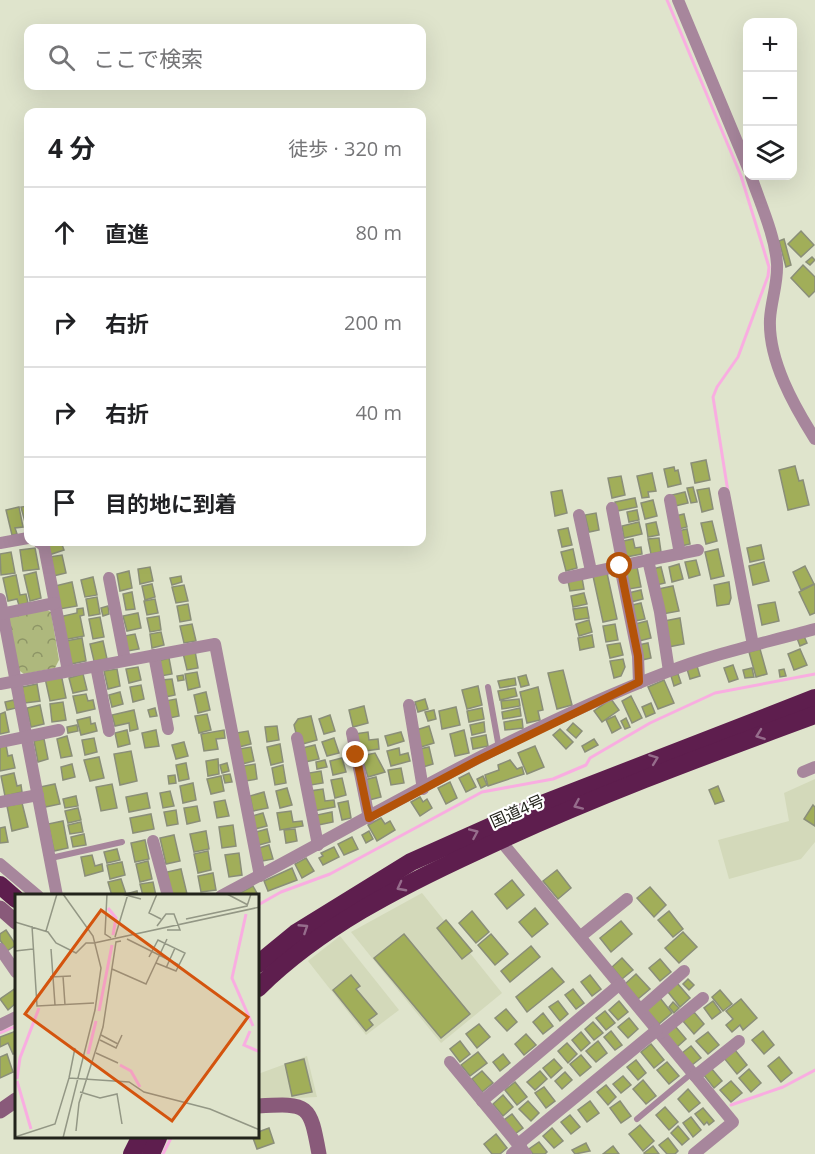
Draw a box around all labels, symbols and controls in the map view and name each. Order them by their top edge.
map controls [743,18,797,180]
button: + [743,18,797,72]
search box [24,24,426,90]
icon: search [45,41,78,74]
text: ここで検索 [93,43,203,73]
button: − [743,72,797,126]
button: layers [743,126,797,180]
text: 4 分 [48,130,96,166]
text: 徒歩 · 320 m [288,135,402,162]
icon: ahead [48,216,81,249]
text: 直進 [105,218,149,248]
text: 80 m [355,219,402,246]
icon: right [48,306,81,339]
text: 右折 [105,308,149,338]
text: 200 m [344,309,402,336]
icon: right [48,396,81,429]
text: 右折 [105,398,149,428]
text: 40 m [355,399,402,426]
icon: arrive [48,486,81,519]
text: 目的地に到着 [105,488,237,518]
route start [606,552,632,578]
one-way arrow [755,728,766,741]
route end [342,741,368,767]
one-way arrow [648,754,659,766]
street label: 国道4号 [486,789,548,833]
one-way arrow [574,798,585,810]
one-way arrow [467,829,478,841]
one-way arrow [397,880,408,891]
inset map [15,894,260,1139]
one-way arrow [297,924,308,935]

